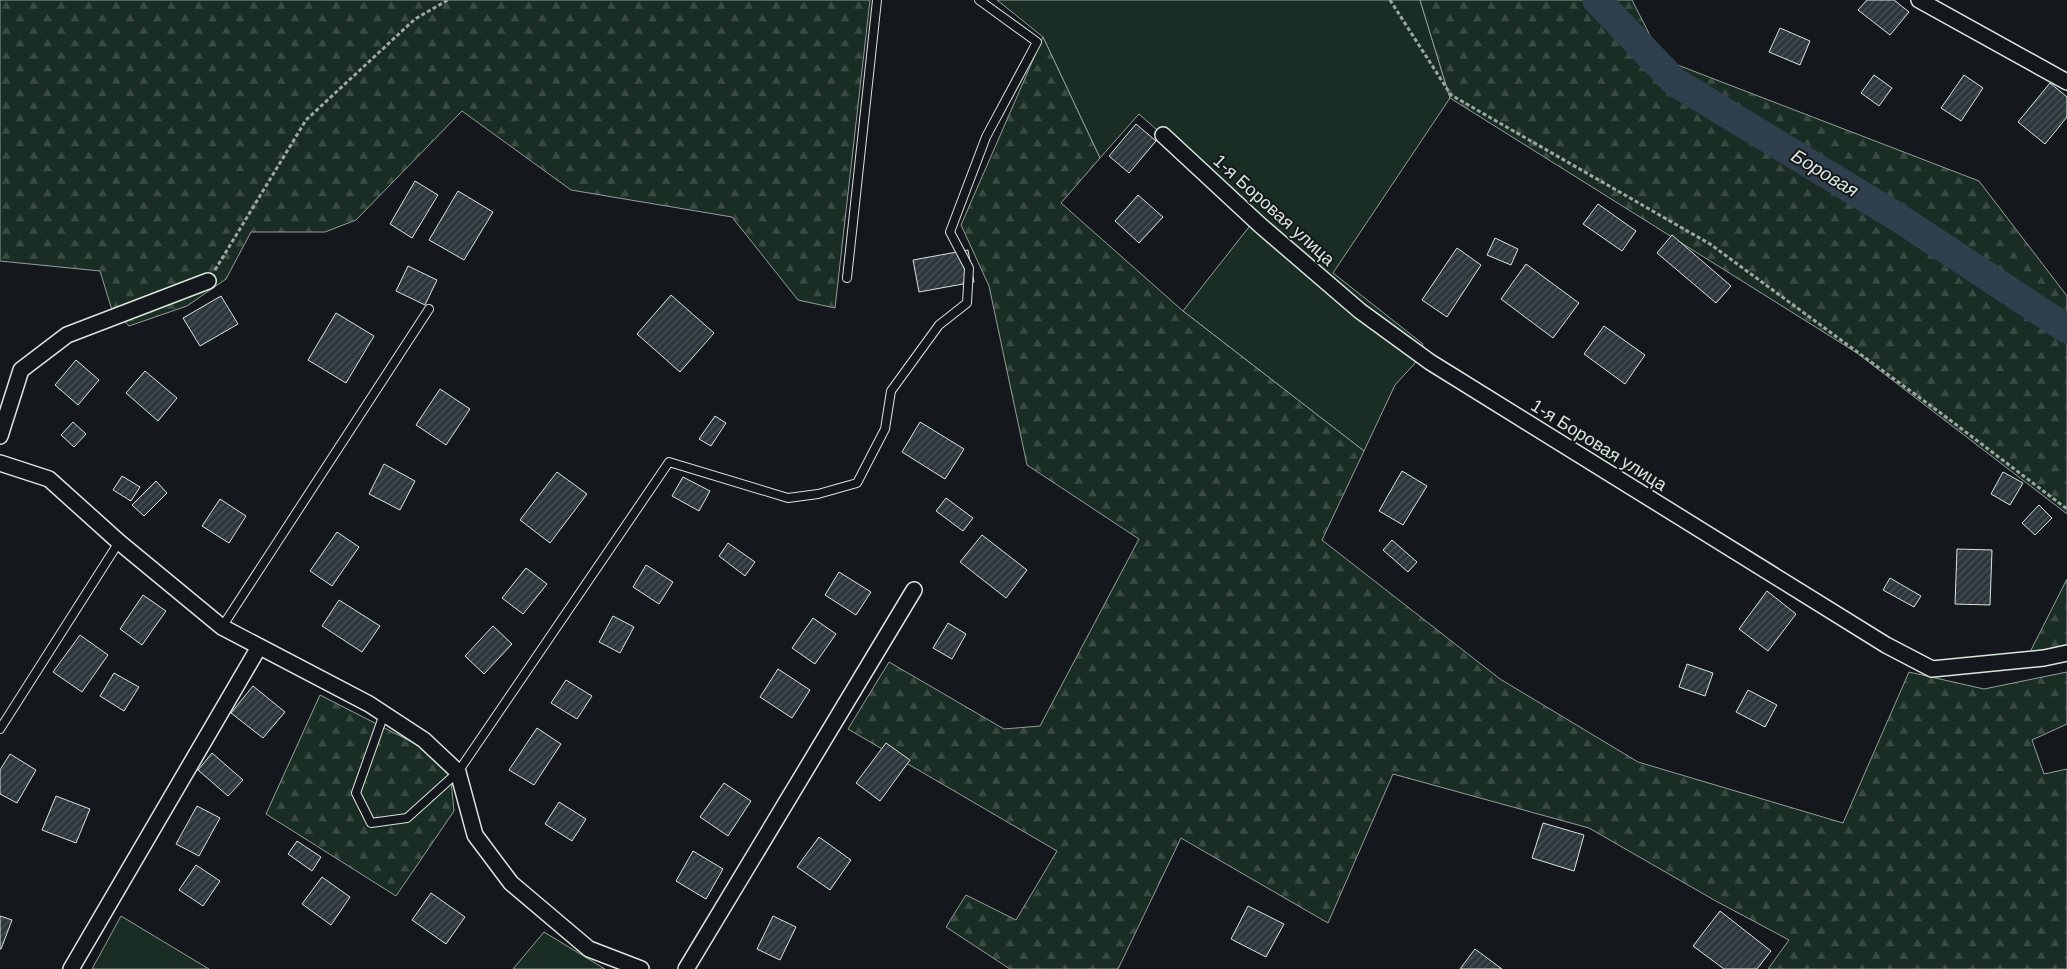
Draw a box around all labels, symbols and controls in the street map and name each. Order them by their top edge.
water label: Боровая [1788,145,1862,201]
street label: 1-я Боровая улица [1209,150,1339,270]
street label: 1-я Боровая улица [1527,395,1671,495]

